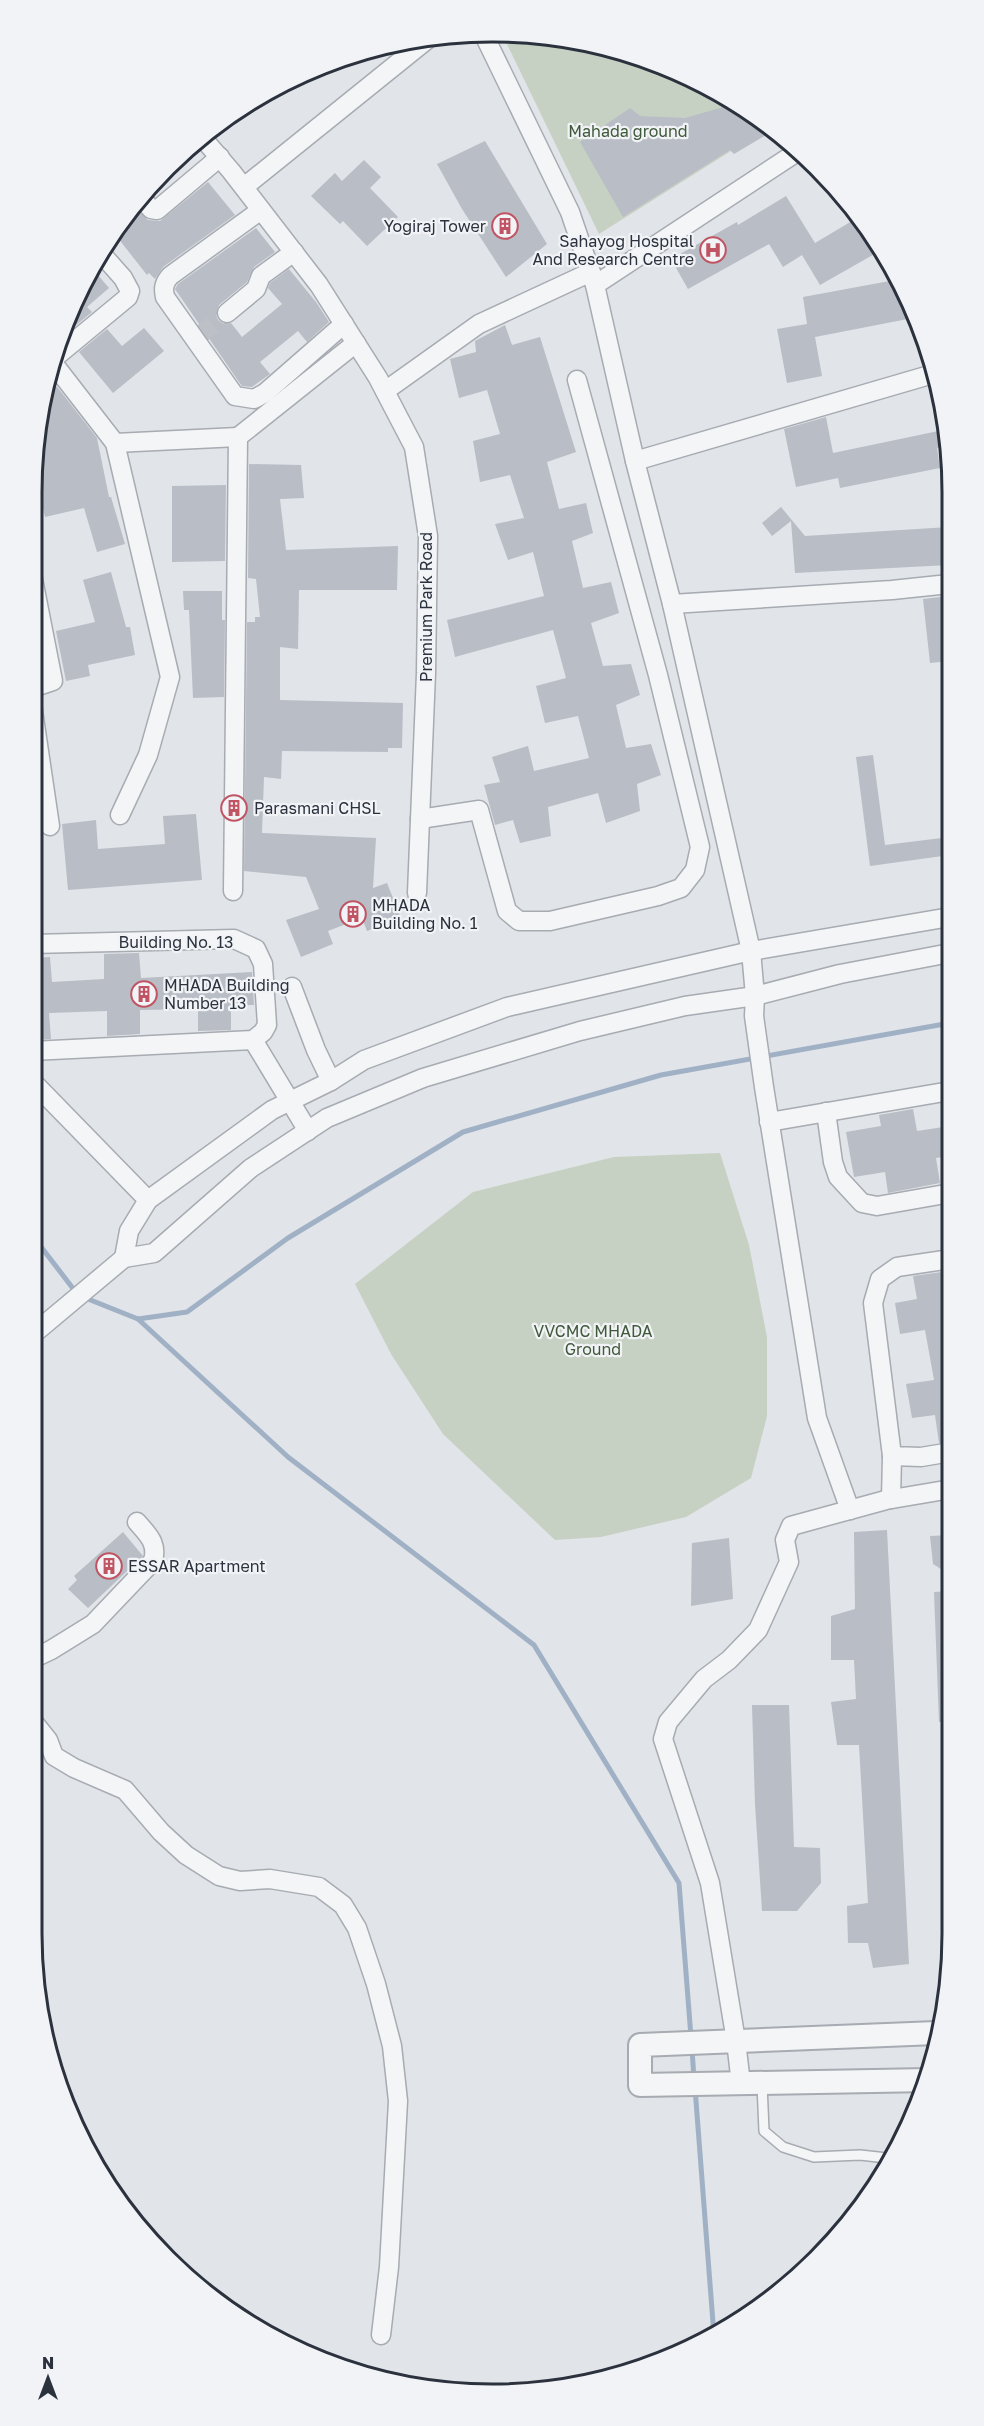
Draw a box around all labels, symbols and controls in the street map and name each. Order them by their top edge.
park label: Mahada ground [568,121,688,141]
building icon: Yogiraj Tower [490,211,520,241]
place label: Yogiraj Tower [384,216,486,236]
place label: Sahayog Hospital And Research Centre [533,231,694,269]
hospital icon: Sahayog Hospital And Research Centre [698,235,728,265]
street label: Premium Park Road [416,532,436,682]
building icon: Parasmani CHSL [219,793,249,823]
place label: Parasmani CHSL [254,798,381,818]
place label: MHADA Building No. 1 [372,895,478,933]
building icon: MHADA Building No. 1 [338,899,368,929]
street label: Building No. 13 [119,932,233,952]
place label: MHADA Building Number 13 [164,975,290,1013]
building icon: MHADA Building Number 13 [129,979,159,1009]
park label: VVCMC MHADA Ground [533,1321,653,1359]
building icon: ESSAR Apartment [94,1551,124,1581]
place label: ESSAR Apartment [128,1556,266,1576]
north arrow [18,2348,78,2408]
text: N [42,2353,54,2373]

